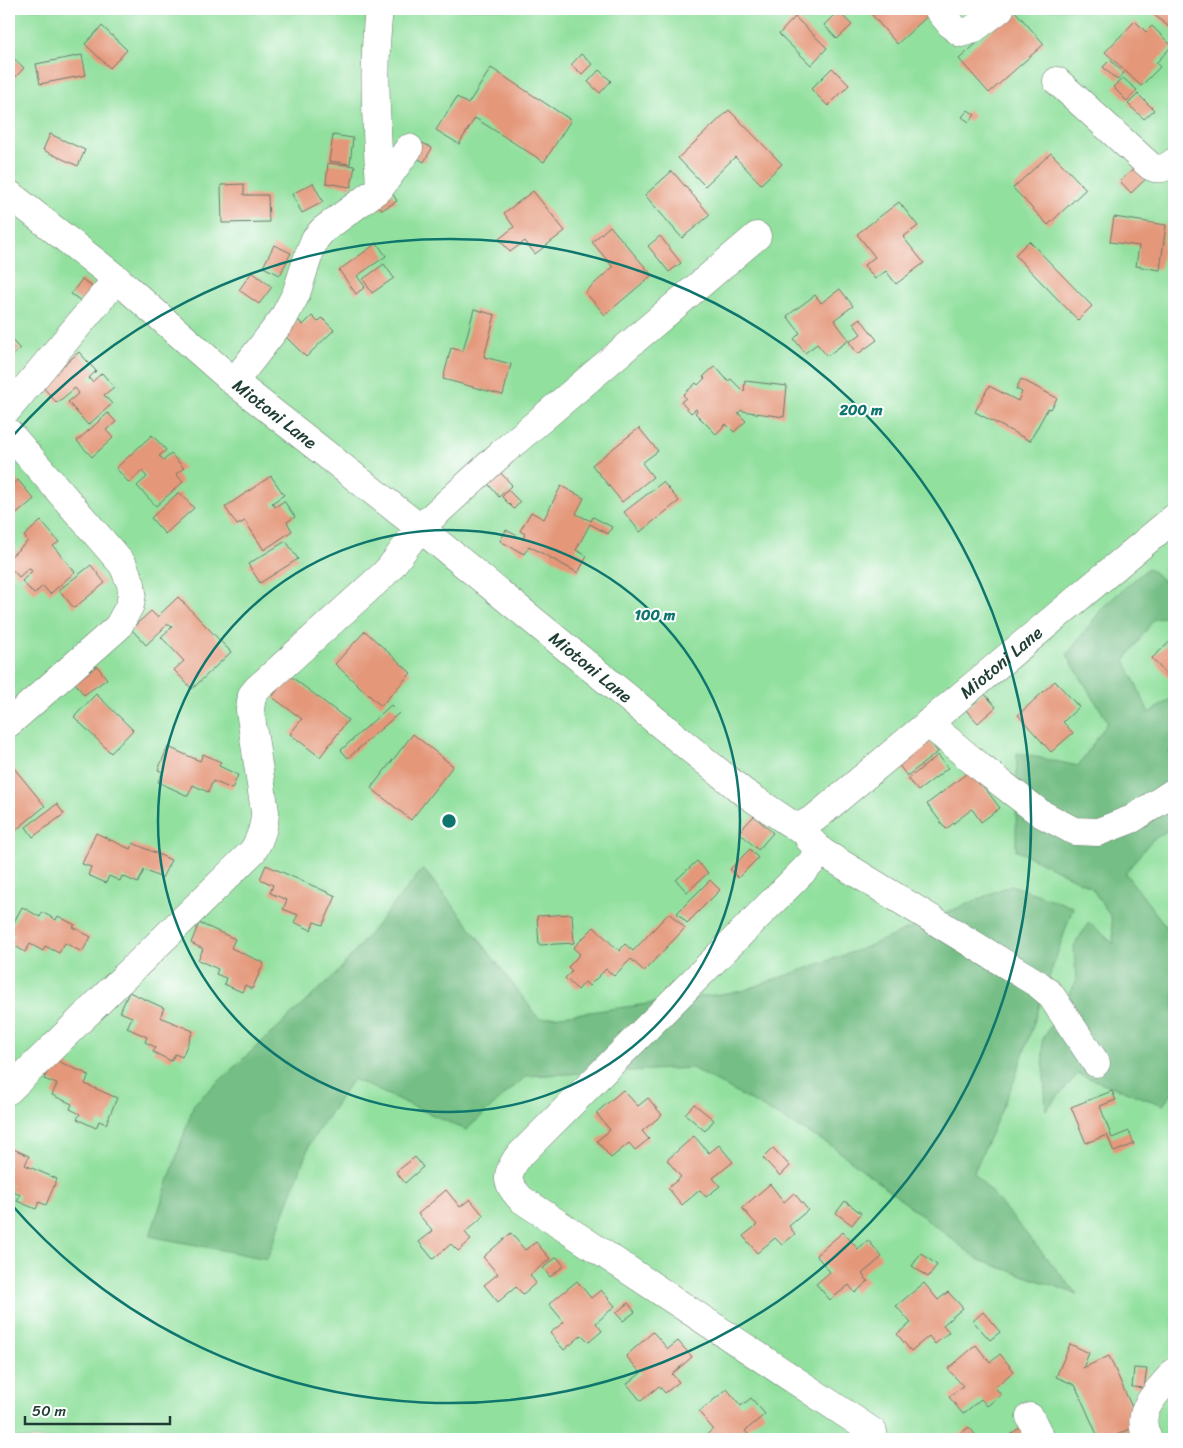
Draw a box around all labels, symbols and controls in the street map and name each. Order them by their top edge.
street label: Miotoni Lane [225,370,324,458]
text: 200 m [838,397,883,423]
text: 100 m [635,602,676,628]
street label: Miotoni Lane [952,618,1050,707]
street label: Miotoni Lane [541,623,640,712]
centre of rings [440,812,458,830]
scale bar [25,1393,170,1425]
text: 50 m [32,1398,67,1424]

